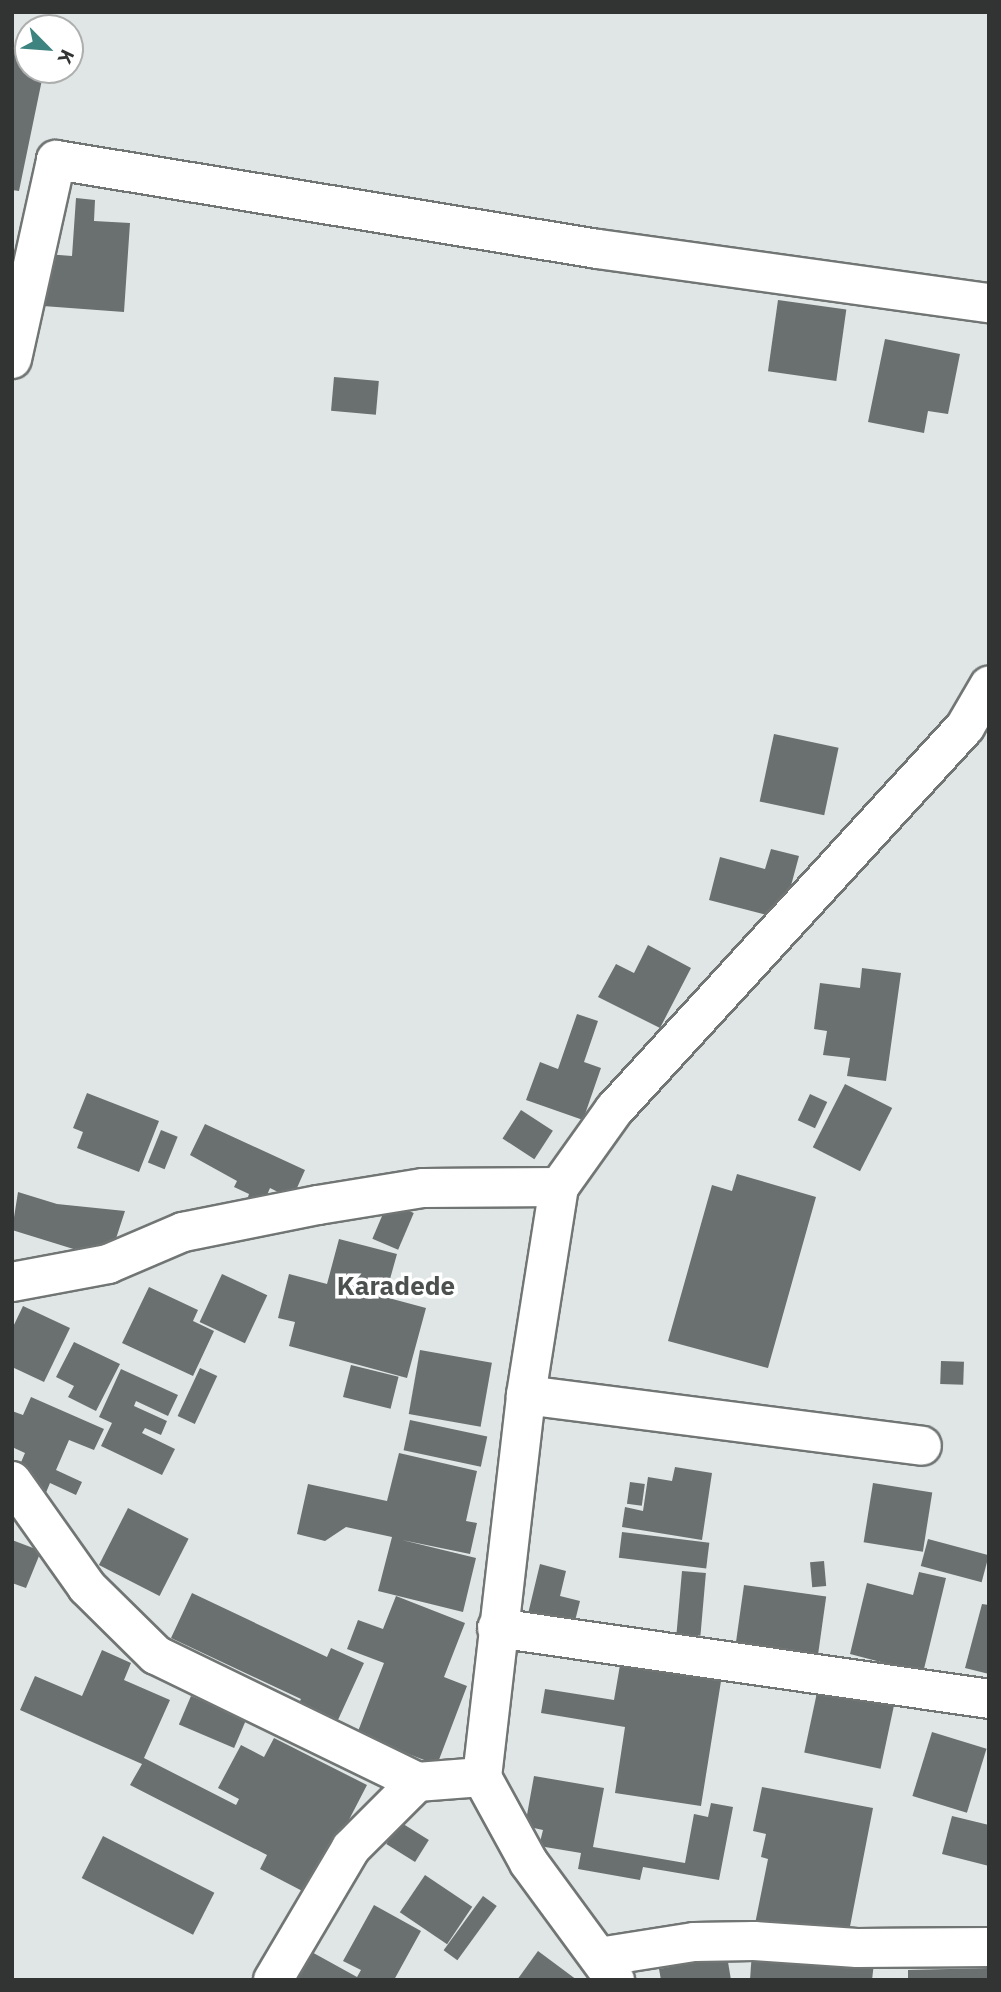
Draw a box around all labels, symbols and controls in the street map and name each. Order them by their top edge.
north arrow [14,14,84,84]
text: K [53,46,80,68]
district label: Karadede [337,1270,455,1302]

